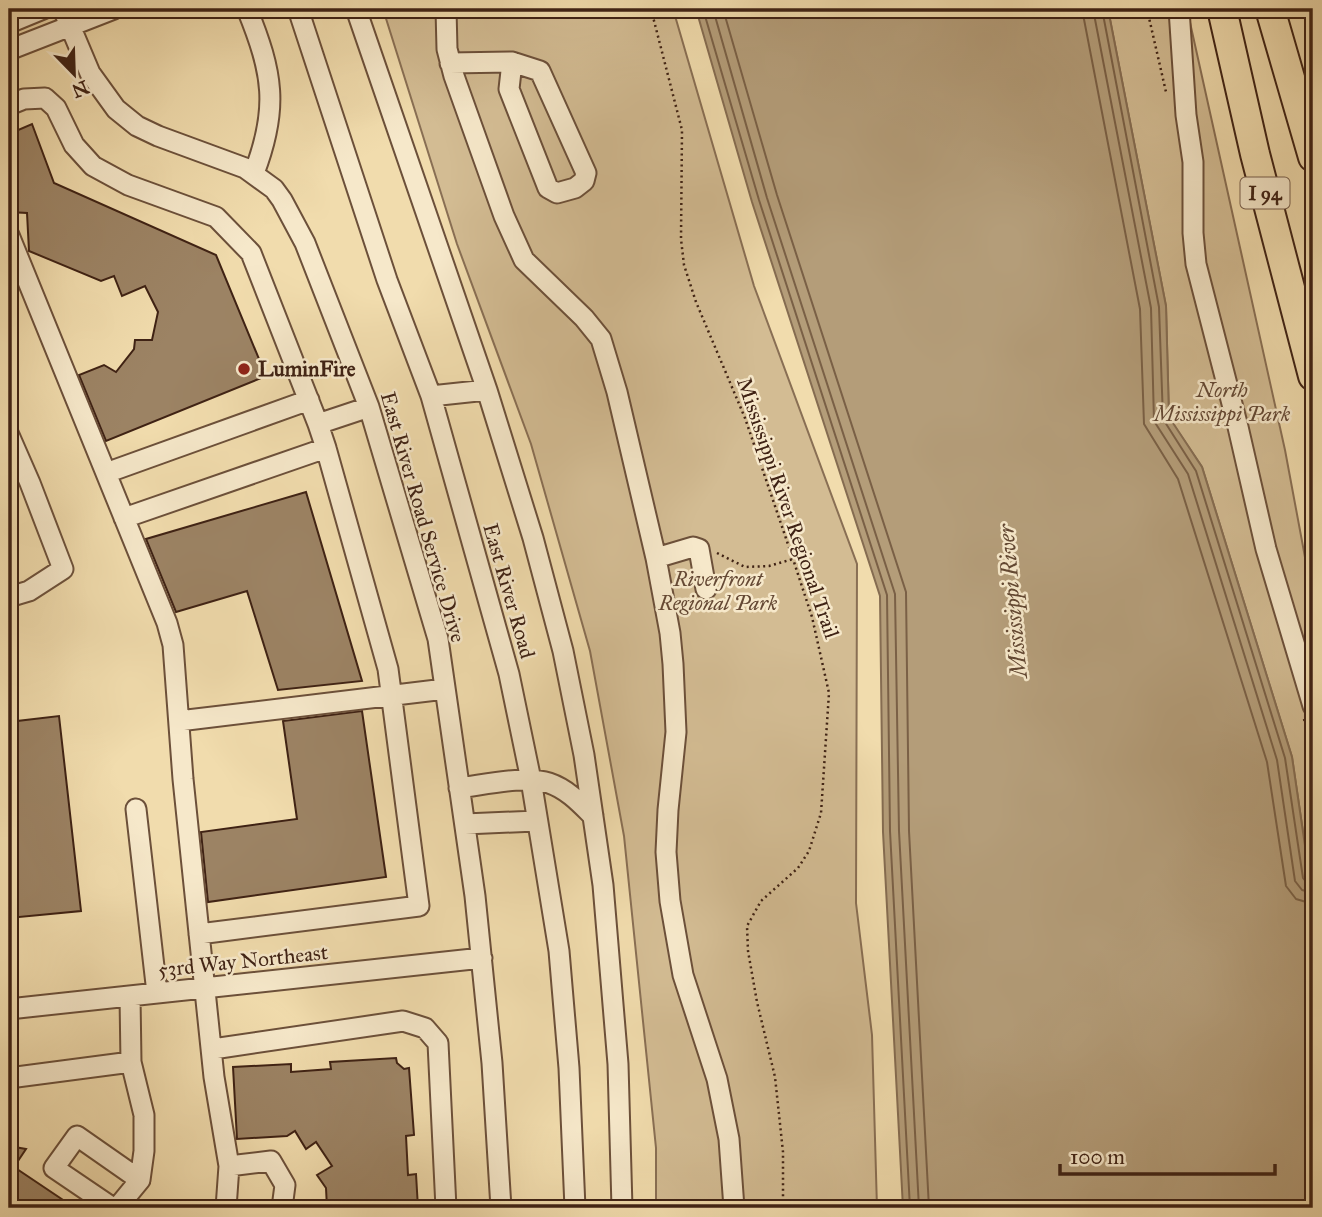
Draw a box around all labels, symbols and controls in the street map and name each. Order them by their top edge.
north arrow [38,38,108,108]
text: N [69,75,92,103]
road number: I 94 [1240,178,1290,209]
place label: LuminFire [258,356,356,382]
marker: LuminFire [236,361,252,377]
street label: Mississippi River Regional Trail [731,374,845,642]
park label: North Mississippi Park [1152,377,1291,427]
street label: East River Road Service Drive [375,389,471,646]
street label: East River Road [477,520,541,662]
water label: Mississippi River [991,522,1034,681]
park label: Riverfront Regional Park [658,566,778,616]
street label: 53rd Way Northeast [157,939,330,983]
scale bar [1060,1133,1275,1177]
text: 100 m [1070,1144,1125,1170]

